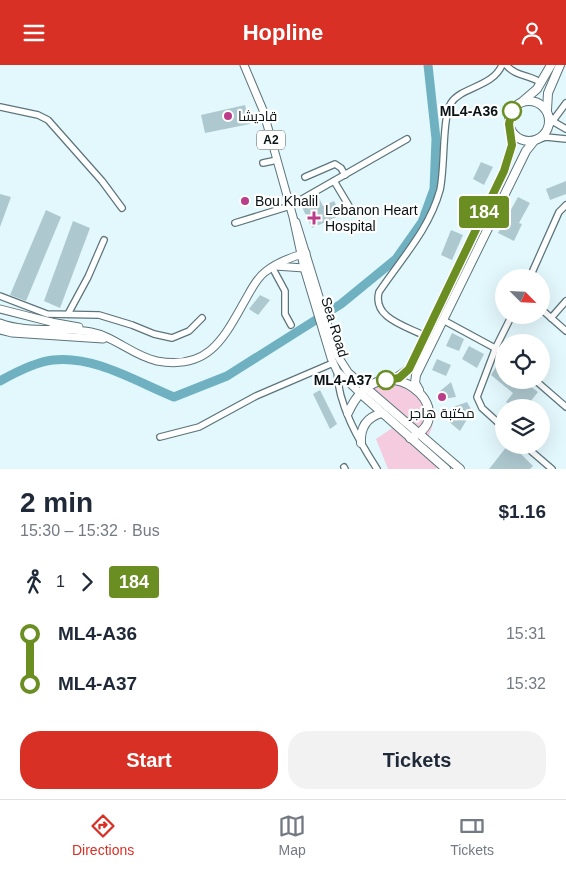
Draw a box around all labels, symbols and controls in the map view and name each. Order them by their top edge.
icon: menu [20,19,48,47]
icon: person [518,19,546,47]
text: Hopline [243,20,323,45]
marker: ML4-A36 [502,101,522,121]
place label: ML4-A36 [440,103,498,119]
place label: قاديشا [238,108,277,124]
marker: قاديشا [222,110,234,122]
road number: A2 [257,131,285,149]
place label: Bou Khalil [255,193,318,209]
marker: Bou Khalil [239,195,251,207]
line badge: 184 [455,196,513,228]
place label: Lebanon Heart Hospital [325,202,418,234]
text: 184 [469,202,499,222]
marker: Lebanon Heart Hospital [307,211,321,225]
north arrow [495,269,550,324]
map controls [495,269,550,454]
street label: Sea Road [318,295,352,359]
button: locate [495,334,550,389]
marker: ML4-A37 [376,370,396,390]
place label: ML4-A37 [314,372,372,388]
marker: مكتبة هاجر [436,391,448,403]
button: layers [495,399,550,454]
place label: مكتبة هاجر [408,405,475,421]
text: 2 min [20,487,93,518]
text: $1.16 [498,501,546,522]
text: 15:30 – 15:32 · Bus [20,522,160,539]
icon: walk [20,568,48,596]
icon: forward [73,568,101,596]
text: 184 [119,572,149,592]
text: 1 [56,573,65,590]
text: ML4-A36 [58,623,137,644]
text: 15:31 [506,625,546,642]
text: ML4-A37 [58,673,137,694]
text: 15:32 [506,675,546,692]
button: Start [20,731,278,789]
button: Tickets [288,731,546,789]
tab: Directions [72,812,134,858]
tab: Map [278,812,306,858]
tab: Tickets [450,812,494,858]

